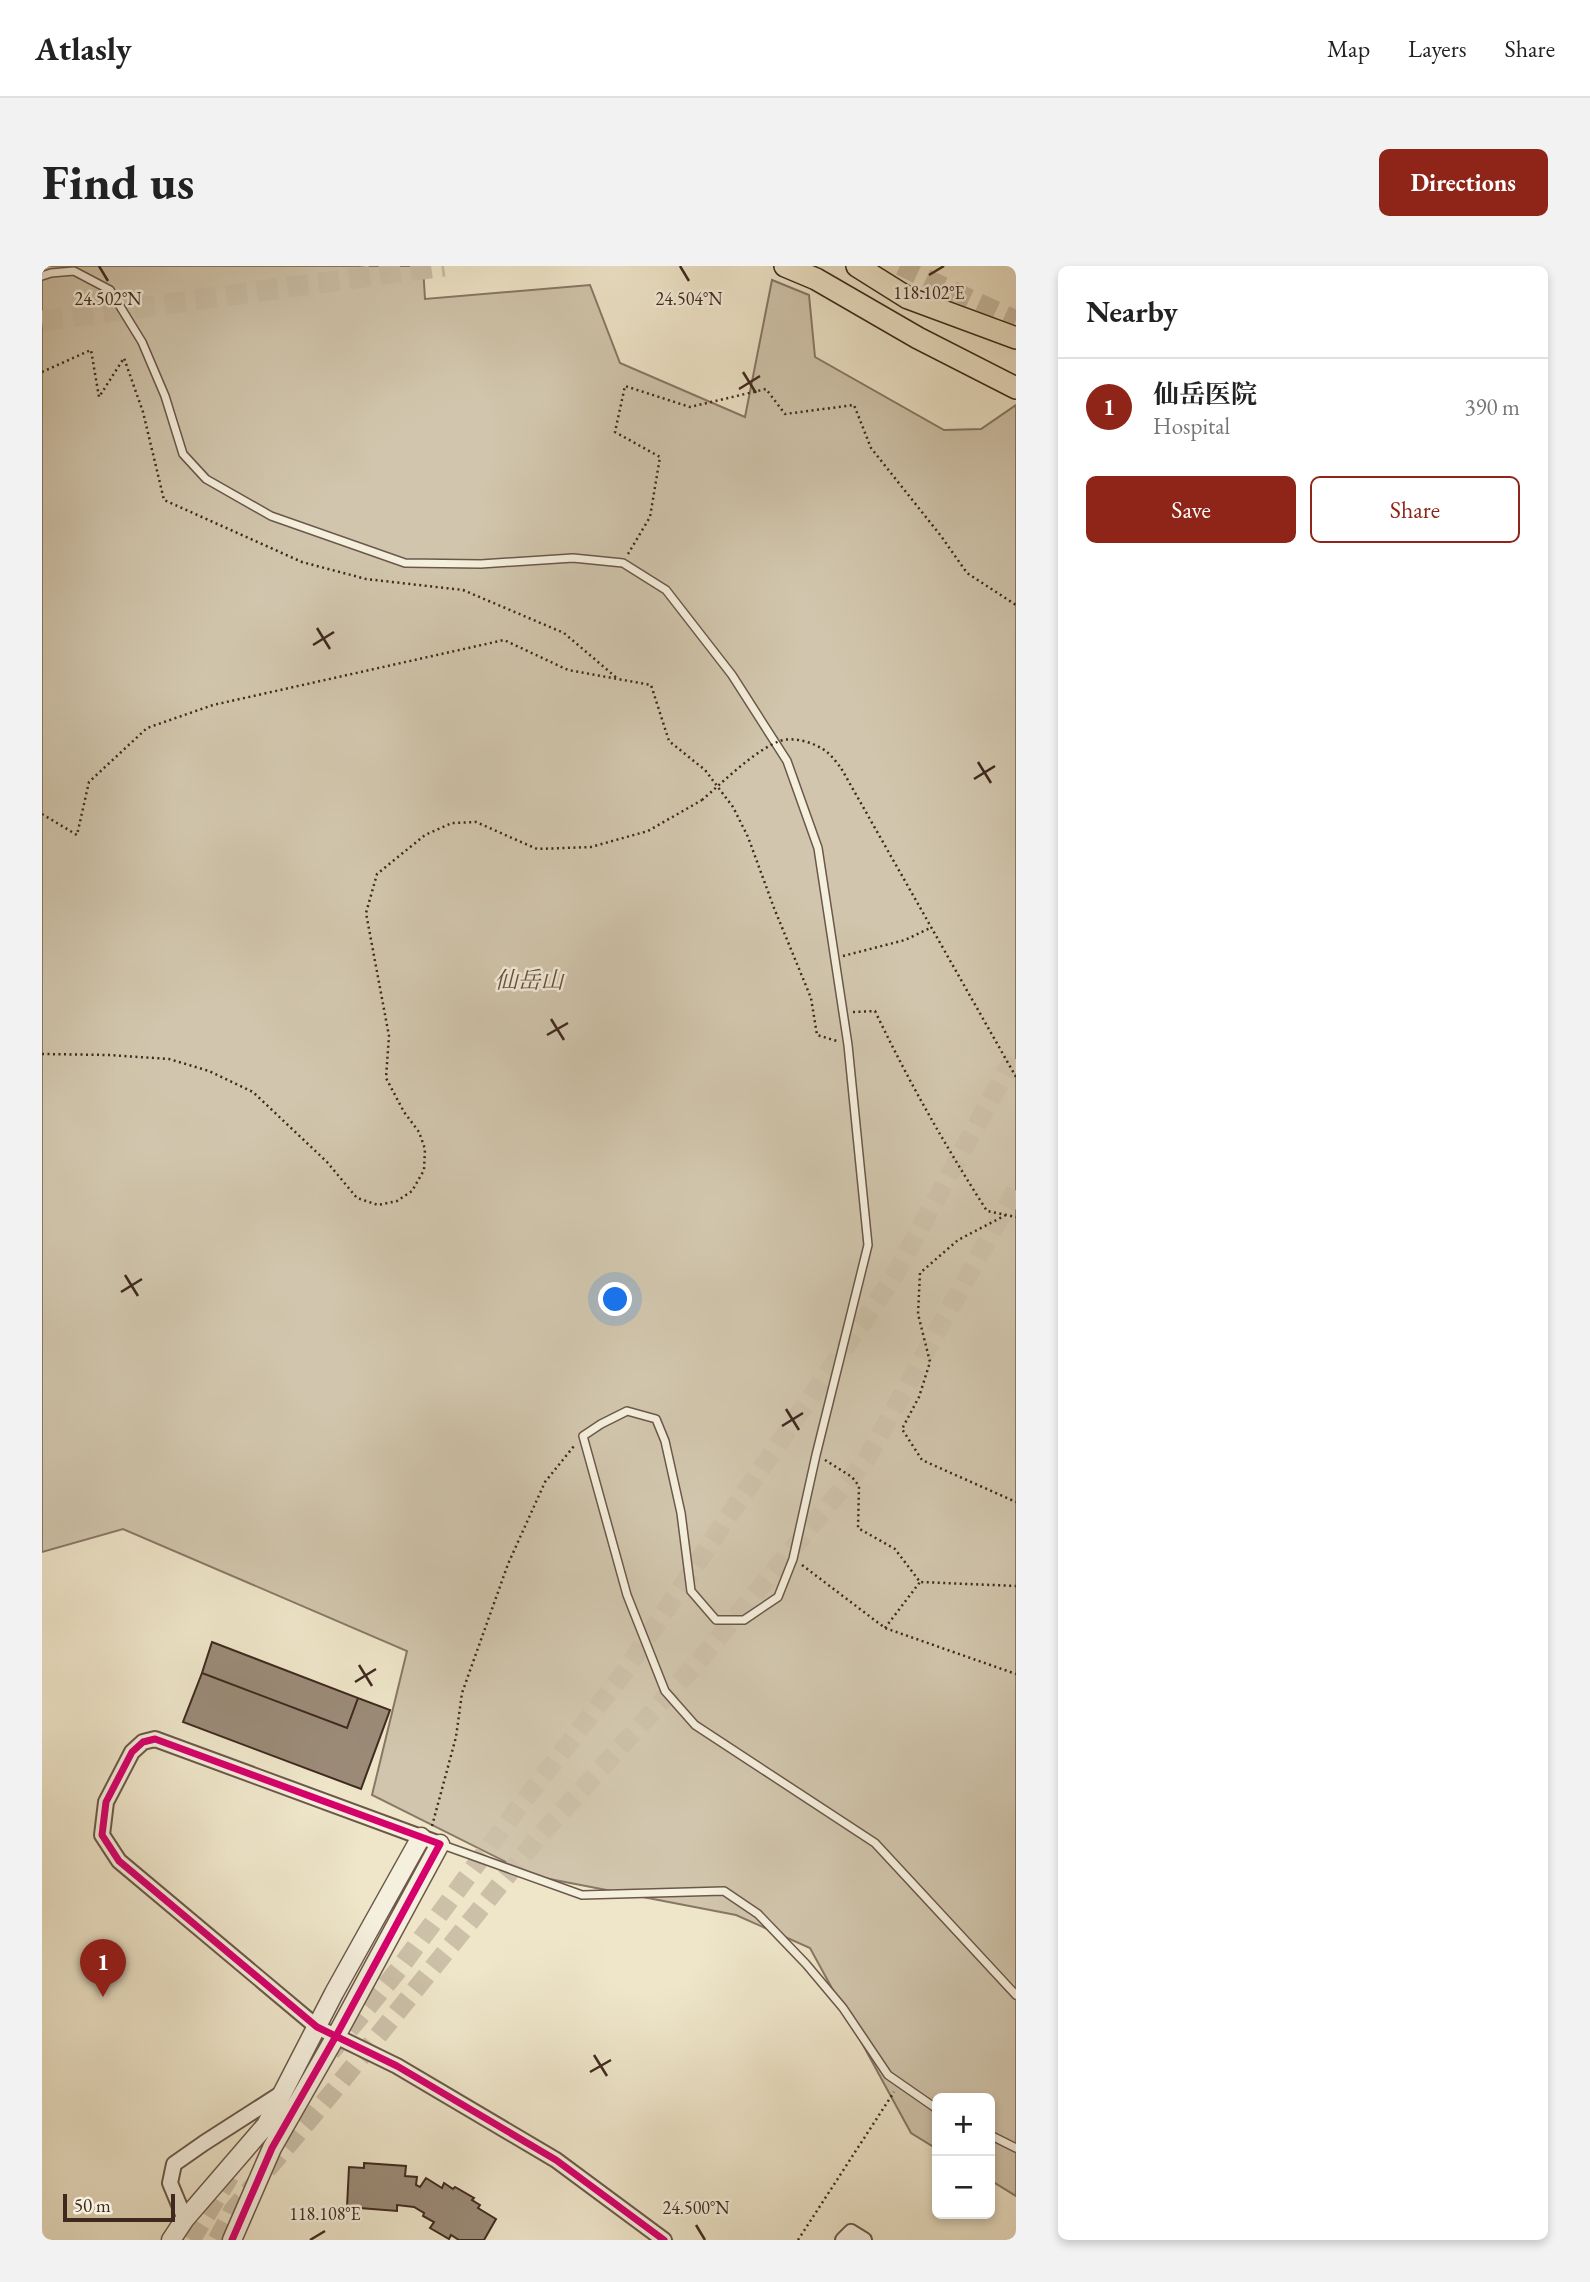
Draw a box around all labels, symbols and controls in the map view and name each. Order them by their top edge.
text: Atlasly [35,27,132,70]
text: Map [1327,33,1370,64]
text: Layers [1408,33,1467,64]
text: Share [1505,33,1555,64]
button: Directions [1379,149,1548,216]
text: Find us [42,150,194,214]
text: 118.102°E [893,281,965,304]
text: 24.502°N [75,287,142,310]
text: 24.504°N [656,287,723,310]
text: Nearby [1086,292,1178,331]
text: 仙岳医院 [1153,377,1257,411]
text: 1 [1103,392,1115,422]
text: 390 m [1464,392,1520,422]
text: Hospital [1153,411,1230,441]
button: Save [1086,476,1296,543]
button: Share [1310,476,1520,543]
park label: 仙岳山 [495,965,566,995]
your location [598,1282,632,1316]
pin: 1 [80,1939,126,1997]
map controls [932,2093,995,2219]
button: + [932,2093,995,2156]
button: − [932,2156,995,2219]
scale bar [63,2191,175,2223]
text: 50 m [74,2193,111,2218]
text: 24.500°N [663,2196,730,2219]
text: 118.108°E [289,2202,361,2225]

